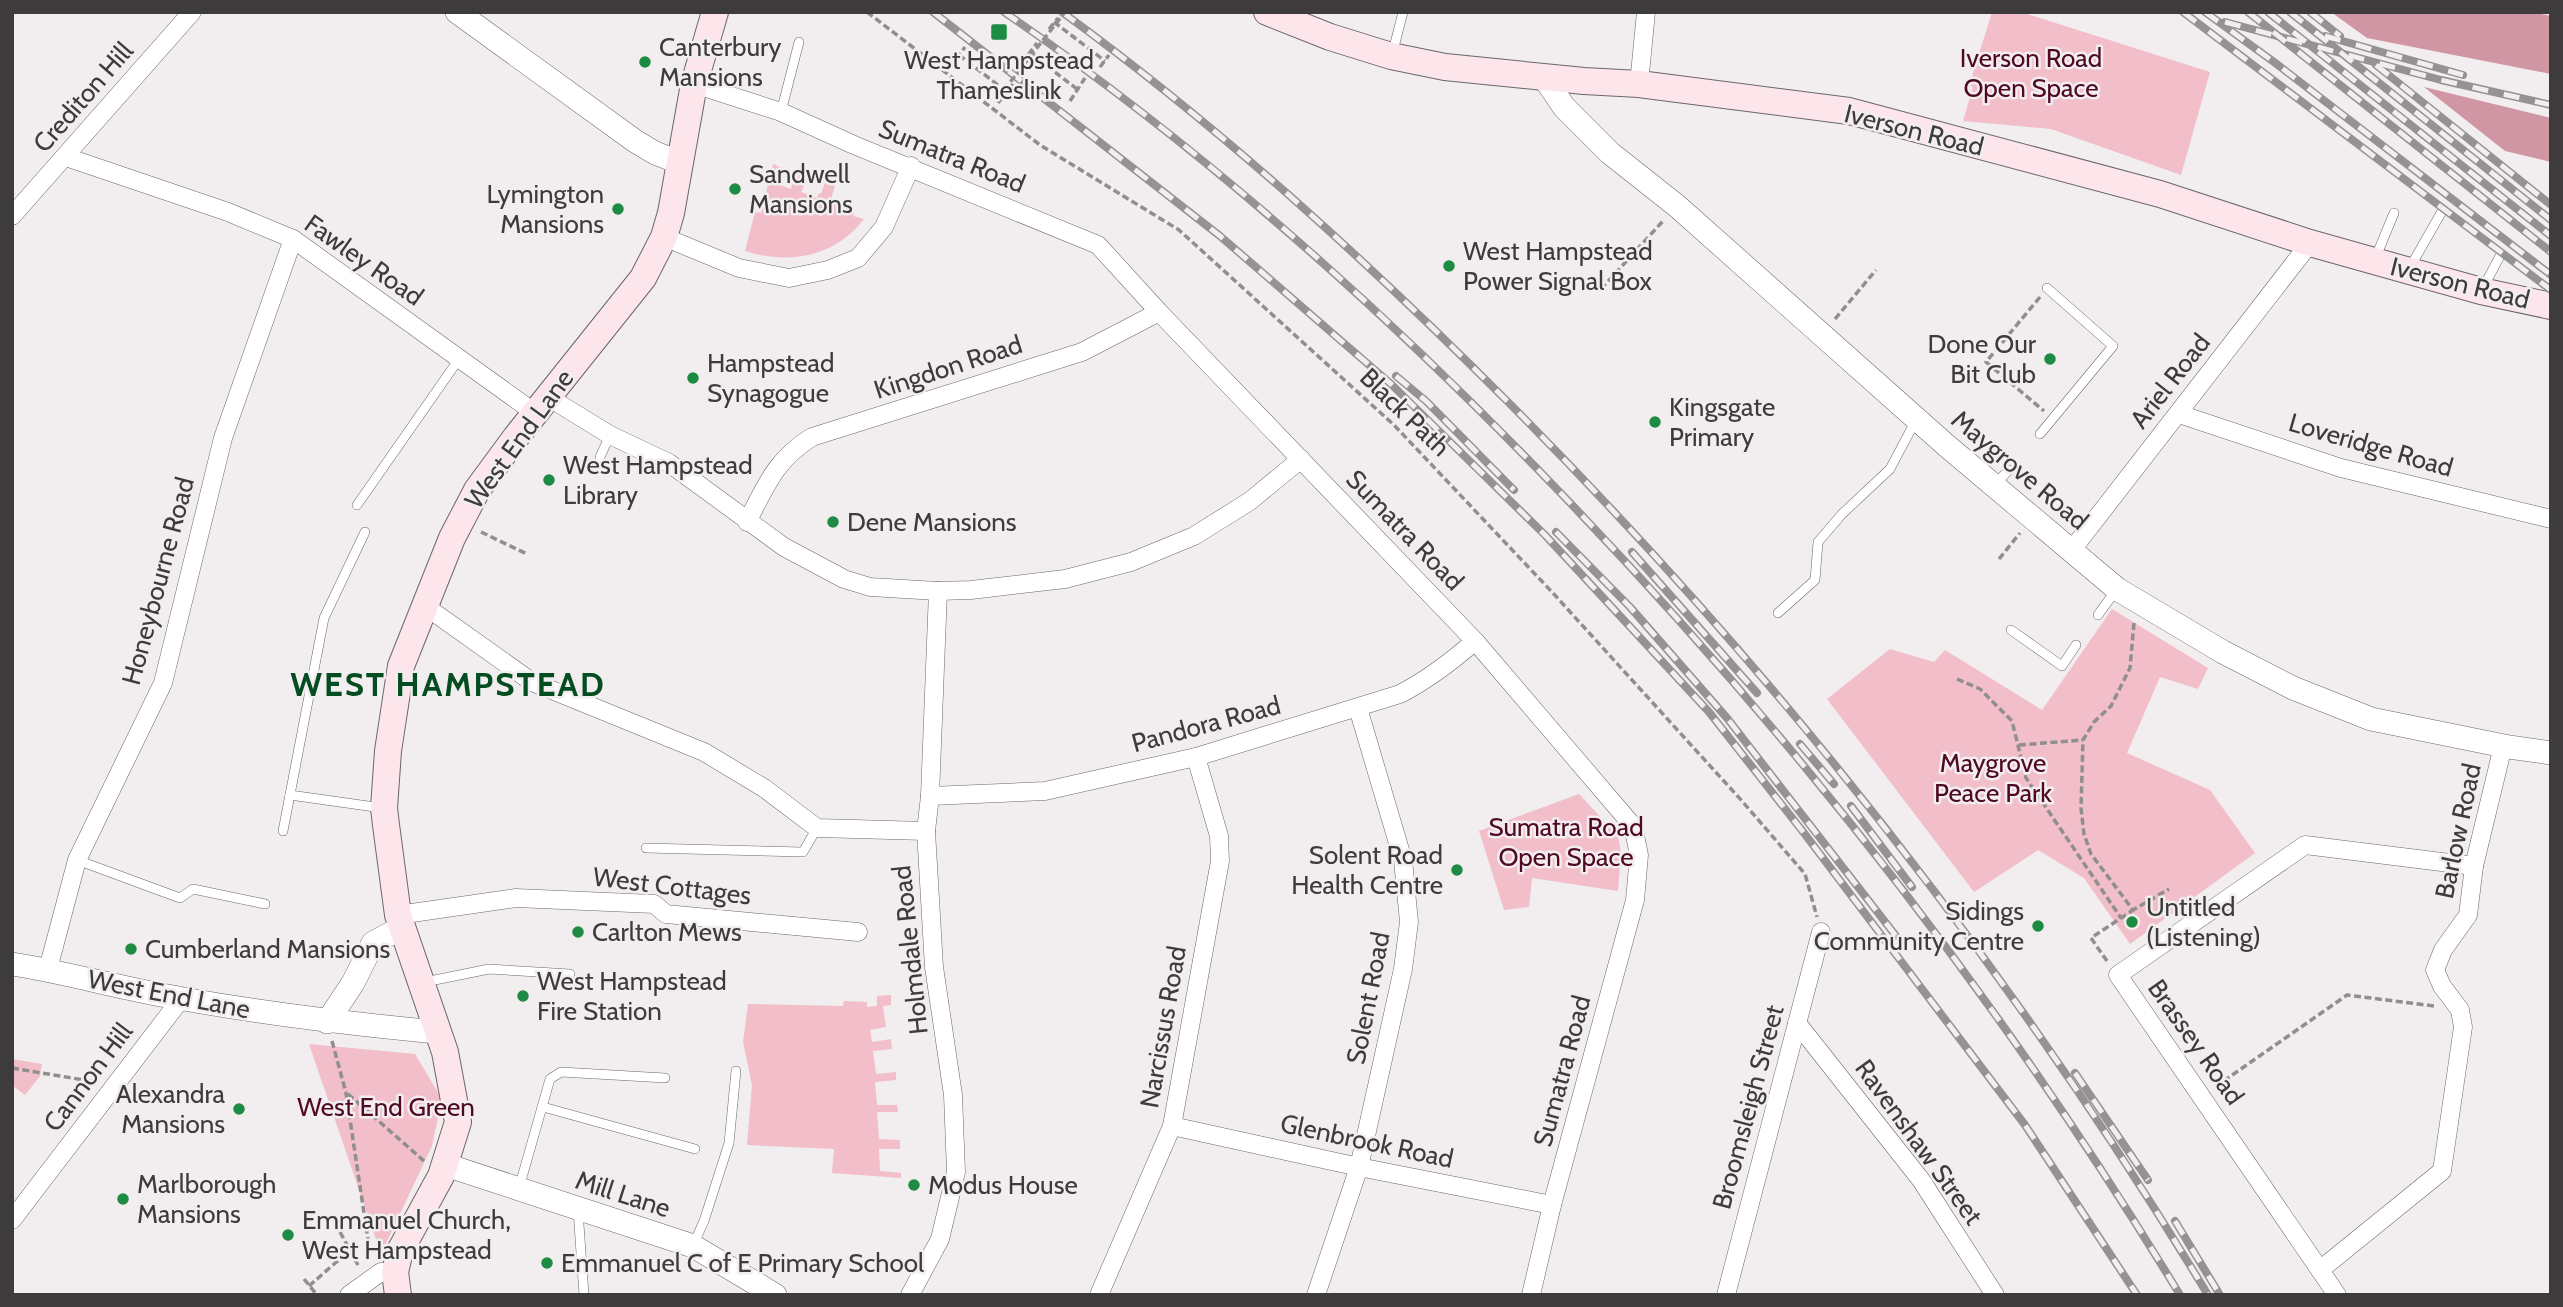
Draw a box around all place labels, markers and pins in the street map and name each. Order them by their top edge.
marker: West Hampstead Thameslink [989,22,1009,42]
place label: Canterbury Mansions [659,31,781,93]
place label: West Hampstead Thameslink [904,44,1094,106]
marker: Canterbury Mansions [637,54,653,70]
place label: Sandwell Mansions [749,158,853,220]
place label: Lymington Mansions [487,178,604,240]
marker: Sandwell Mansions [727,181,743,197]
marker: Lymington Mansions [610,201,626,217]
place label: West Hampstead Power Signal Box [1463,235,1653,297]
marker: West Hampstead Power Signal Box [1441,258,1457,274]
place label: Done Our Bit Club [1928,328,2037,390]
place label: Hampstead Synagogue [707,347,835,409]
marker: Done Our Bit Club [2042,351,2058,367]
marker: Hampstead Synagogue [685,370,701,386]
place label: Kingsgate Primary [1669,391,1775,453]
marker: Kingsgate Primary [1647,414,1663,430]
place label: West Hampstead Library [563,449,753,511]
marker: West Hampstead Library [541,472,557,488]
place label: Dene Mansions [847,506,1017,538]
marker: Dene Mansions [825,514,841,530]
place label: Solent Road Health Centre [1291,839,1443,901]
marker: Solent Road Health Centre [1449,862,1465,878]
place label: Untitled (Listening) [2146,891,2261,953]
place label: Sidings Community Centre [1814,895,2024,957]
marker: Untitled (Listening) [2124,914,2140,930]
place label: Carlton Mews [592,916,742,948]
marker: Sidings Community Centre [2030,918,2046,934]
marker: Carlton Mews [570,924,586,940]
place label: Cumberland Mansions [145,933,391,965]
marker: Cumberland Mansions [123,941,139,957]
place label: West Hampstead Fire Station [537,965,727,1027]
marker: West Hampstead Fire Station [515,988,531,1004]
place label: Alexandra Mansions [116,1078,226,1140]
marker: Alexandra Mansions [231,1101,247,1117]
place label: Marlborough Mansions [137,1168,276,1230]
place label: Modus House [928,1169,1078,1201]
marker: Modus House [906,1177,922,1193]
marker: Marlborough Mansions [115,1191,131,1207]
place label: Emmanuel Church, West Hampstead [302,1204,511,1266]
marker: Emmanuel Church, West Hampstead [280,1227,296,1243]
place label: Emmanuel C of E Primary School [561,1247,924,1279]
marker: Emmanuel C of E Primary School [539,1255,555,1271]

